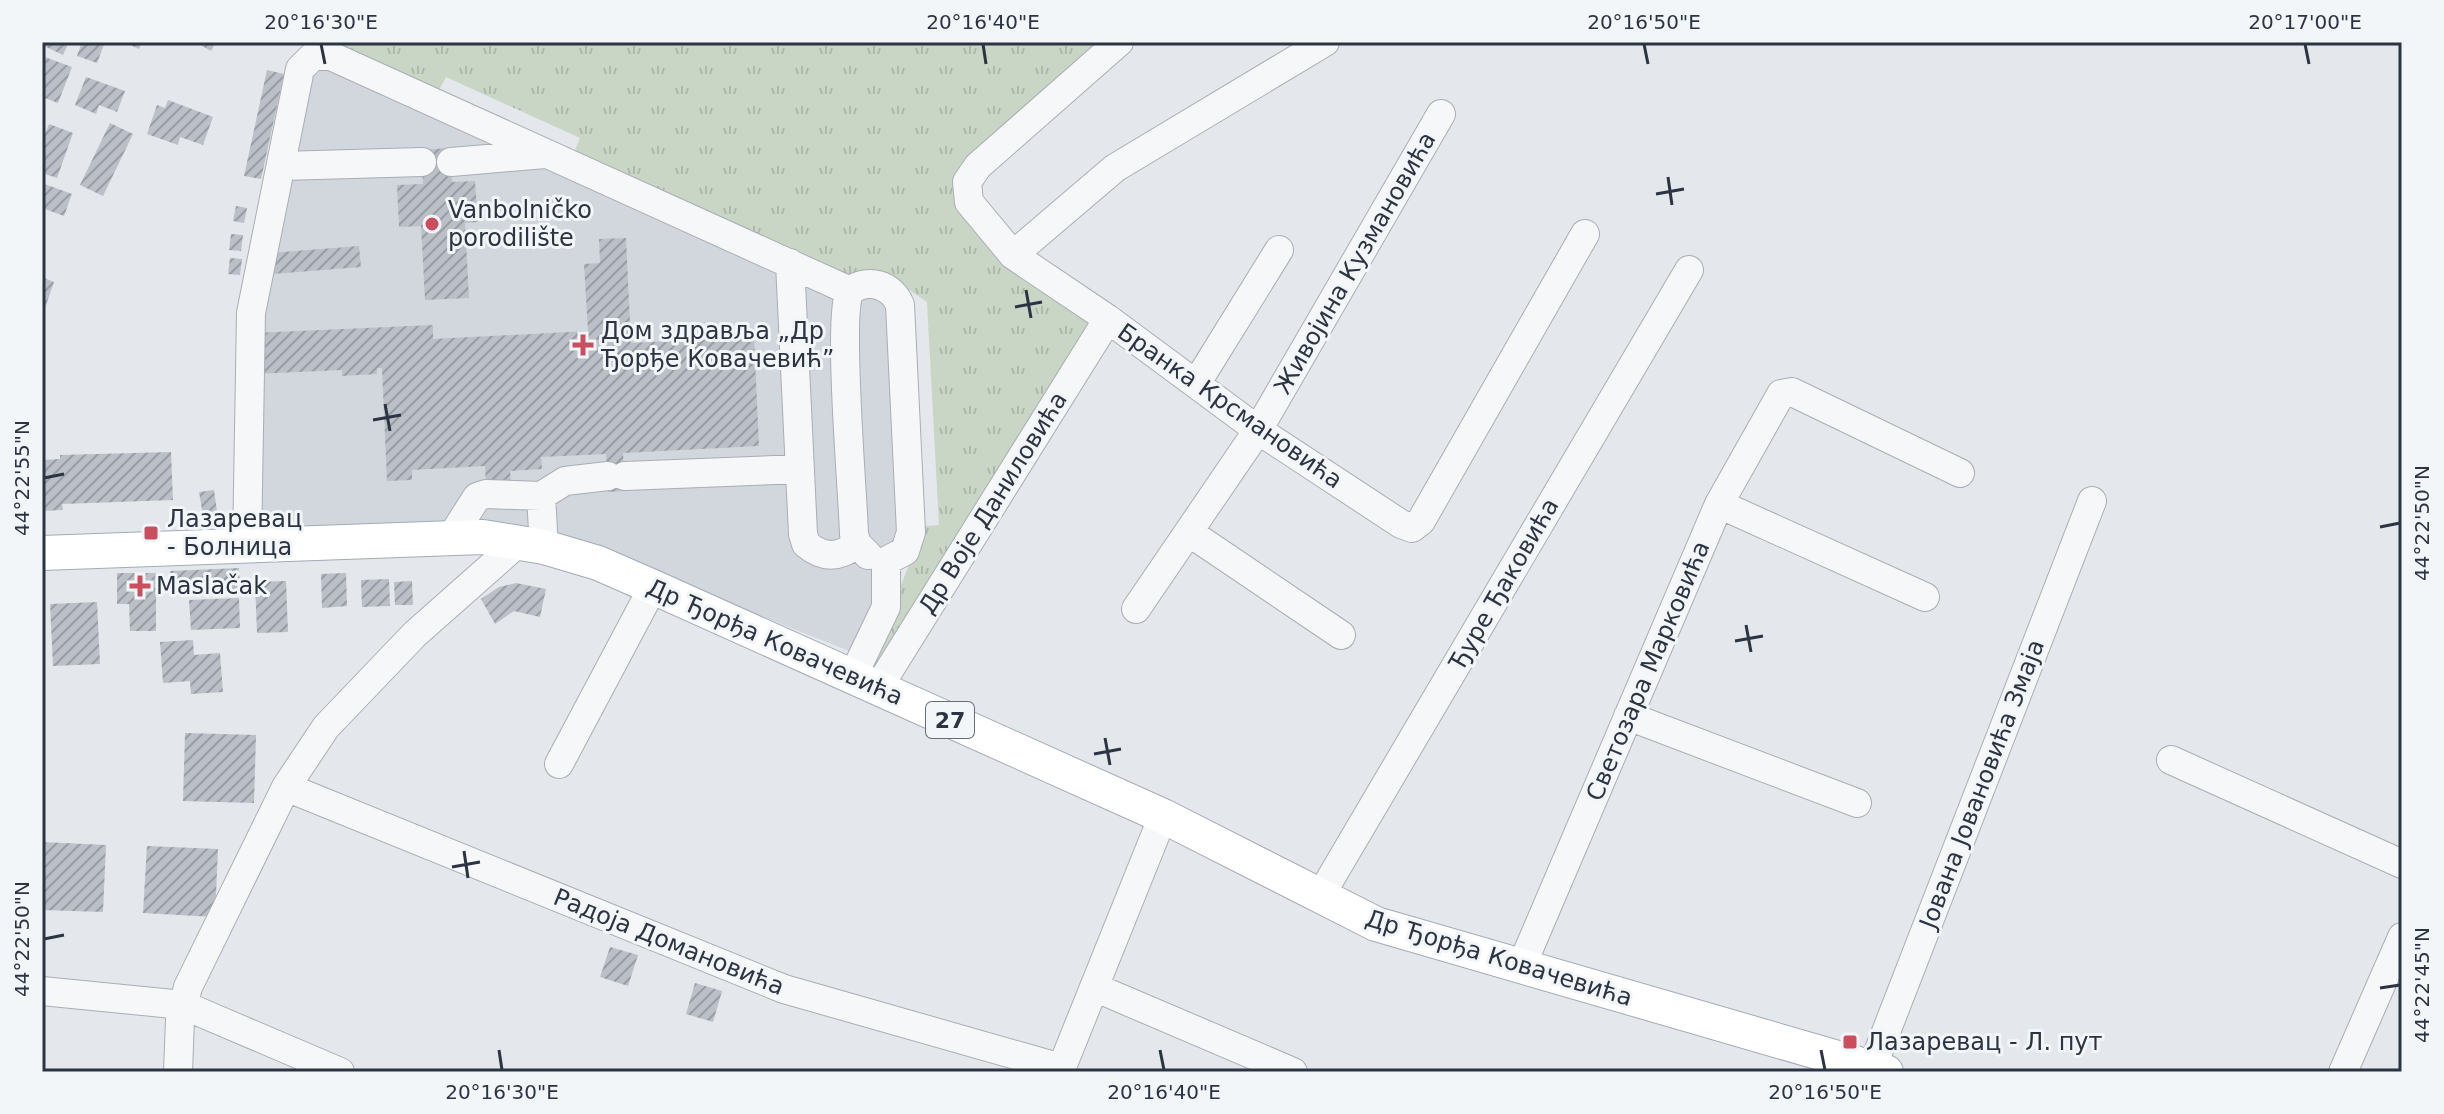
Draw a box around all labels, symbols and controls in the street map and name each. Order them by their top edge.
text: 20°16'30"E [264,10,378,34]
text: 20°16'40"E [926,10,1040,34]
text: 20°16'50"E [1587,10,1701,34]
text: 20°17'00"E [2248,10,2362,34]
street label: Живојина Кузмановића [1268,127,1442,399]
place label: Vanbolničko porodilište [448,196,592,252]
marker: Vanbolničko porodilište [423,215,441,233]
place label: Дом здравља „Др Ђорђе Ковачевић” [600,317,835,373]
street label: Бранка Крсмановића [1112,318,1348,494]
marker: Дом здравља „Др Ђорђе Ковачевић” [572,334,594,356]
street label: Др Воје Даниловића [913,387,1073,619]
text: 44°22'55"N [10,420,34,536]
text: 44°22'50"N [2410,465,2434,581]
street label: Ђуре Ђаковића [1443,493,1565,676]
place label: Лазаревац - Болница [167,505,302,561]
marker: Лазаревац - Болница [142,524,160,542]
street label: Светозара Марковића [1581,537,1715,805]
place label: Maslačak [156,572,267,600]
street label: Др Ђорђа Ковачевића [643,573,907,711]
marker: Maslačak [131,577,149,595]
street label: Јована Јовановића Змаја [1913,636,2050,934]
road number: 27 [926,702,974,738]
text: 44°22'50"N [10,881,34,997]
street label: Радоја Домановића [550,883,788,1001]
street label: Др Ђорђа Ковачевића [1362,904,1636,1012]
text: 44°22'45"N [2410,927,2434,1043]
place label: Лазаревац - Л. пут [1866,1028,2103,1056]
marker: Лазаревац - Л. пут [1841,1033,1859,1051]
text: 20°16'30"E [445,1080,559,1104]
text: 20°16'40"E [1107,1080,1221,1104]
text: 20°16'50"E [1768,1080,1882,1104]

